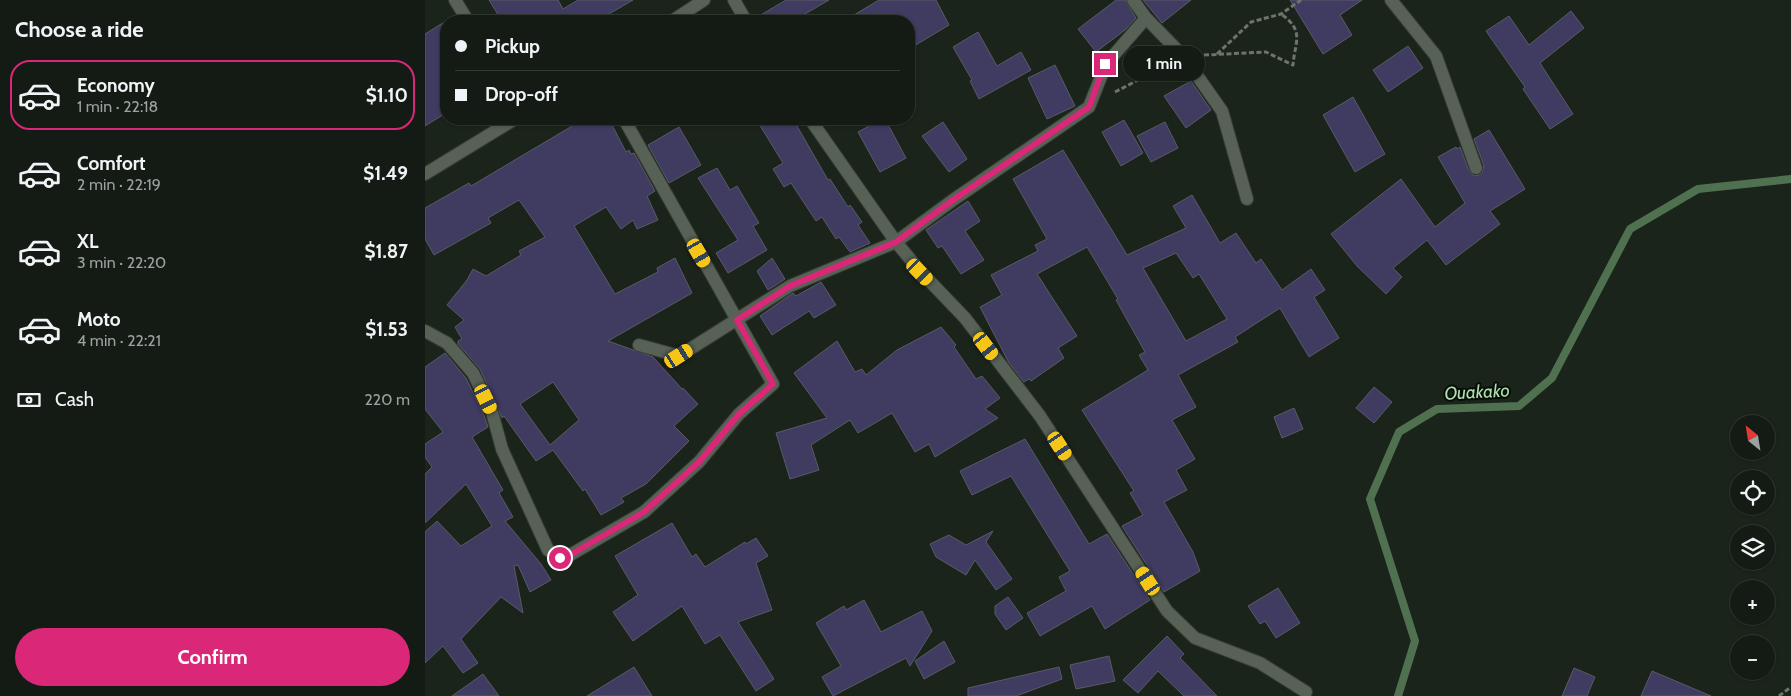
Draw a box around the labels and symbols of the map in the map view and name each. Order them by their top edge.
callout: 1 min [1123,46,1205,82]
route end [1094,53,1116,75]
car [685,236,712,270]
car [904,256,935,288]
car [970,330,1001,362]
car [662,342,695,370]
water label: Ouakako [1444,379,1510,405]
car [472,382,499,416]
north arrow [1730,415,1775,460]
car [1045,429,1074,463]
route start [549,547,571,569]
car [1133,564,1162,598]

